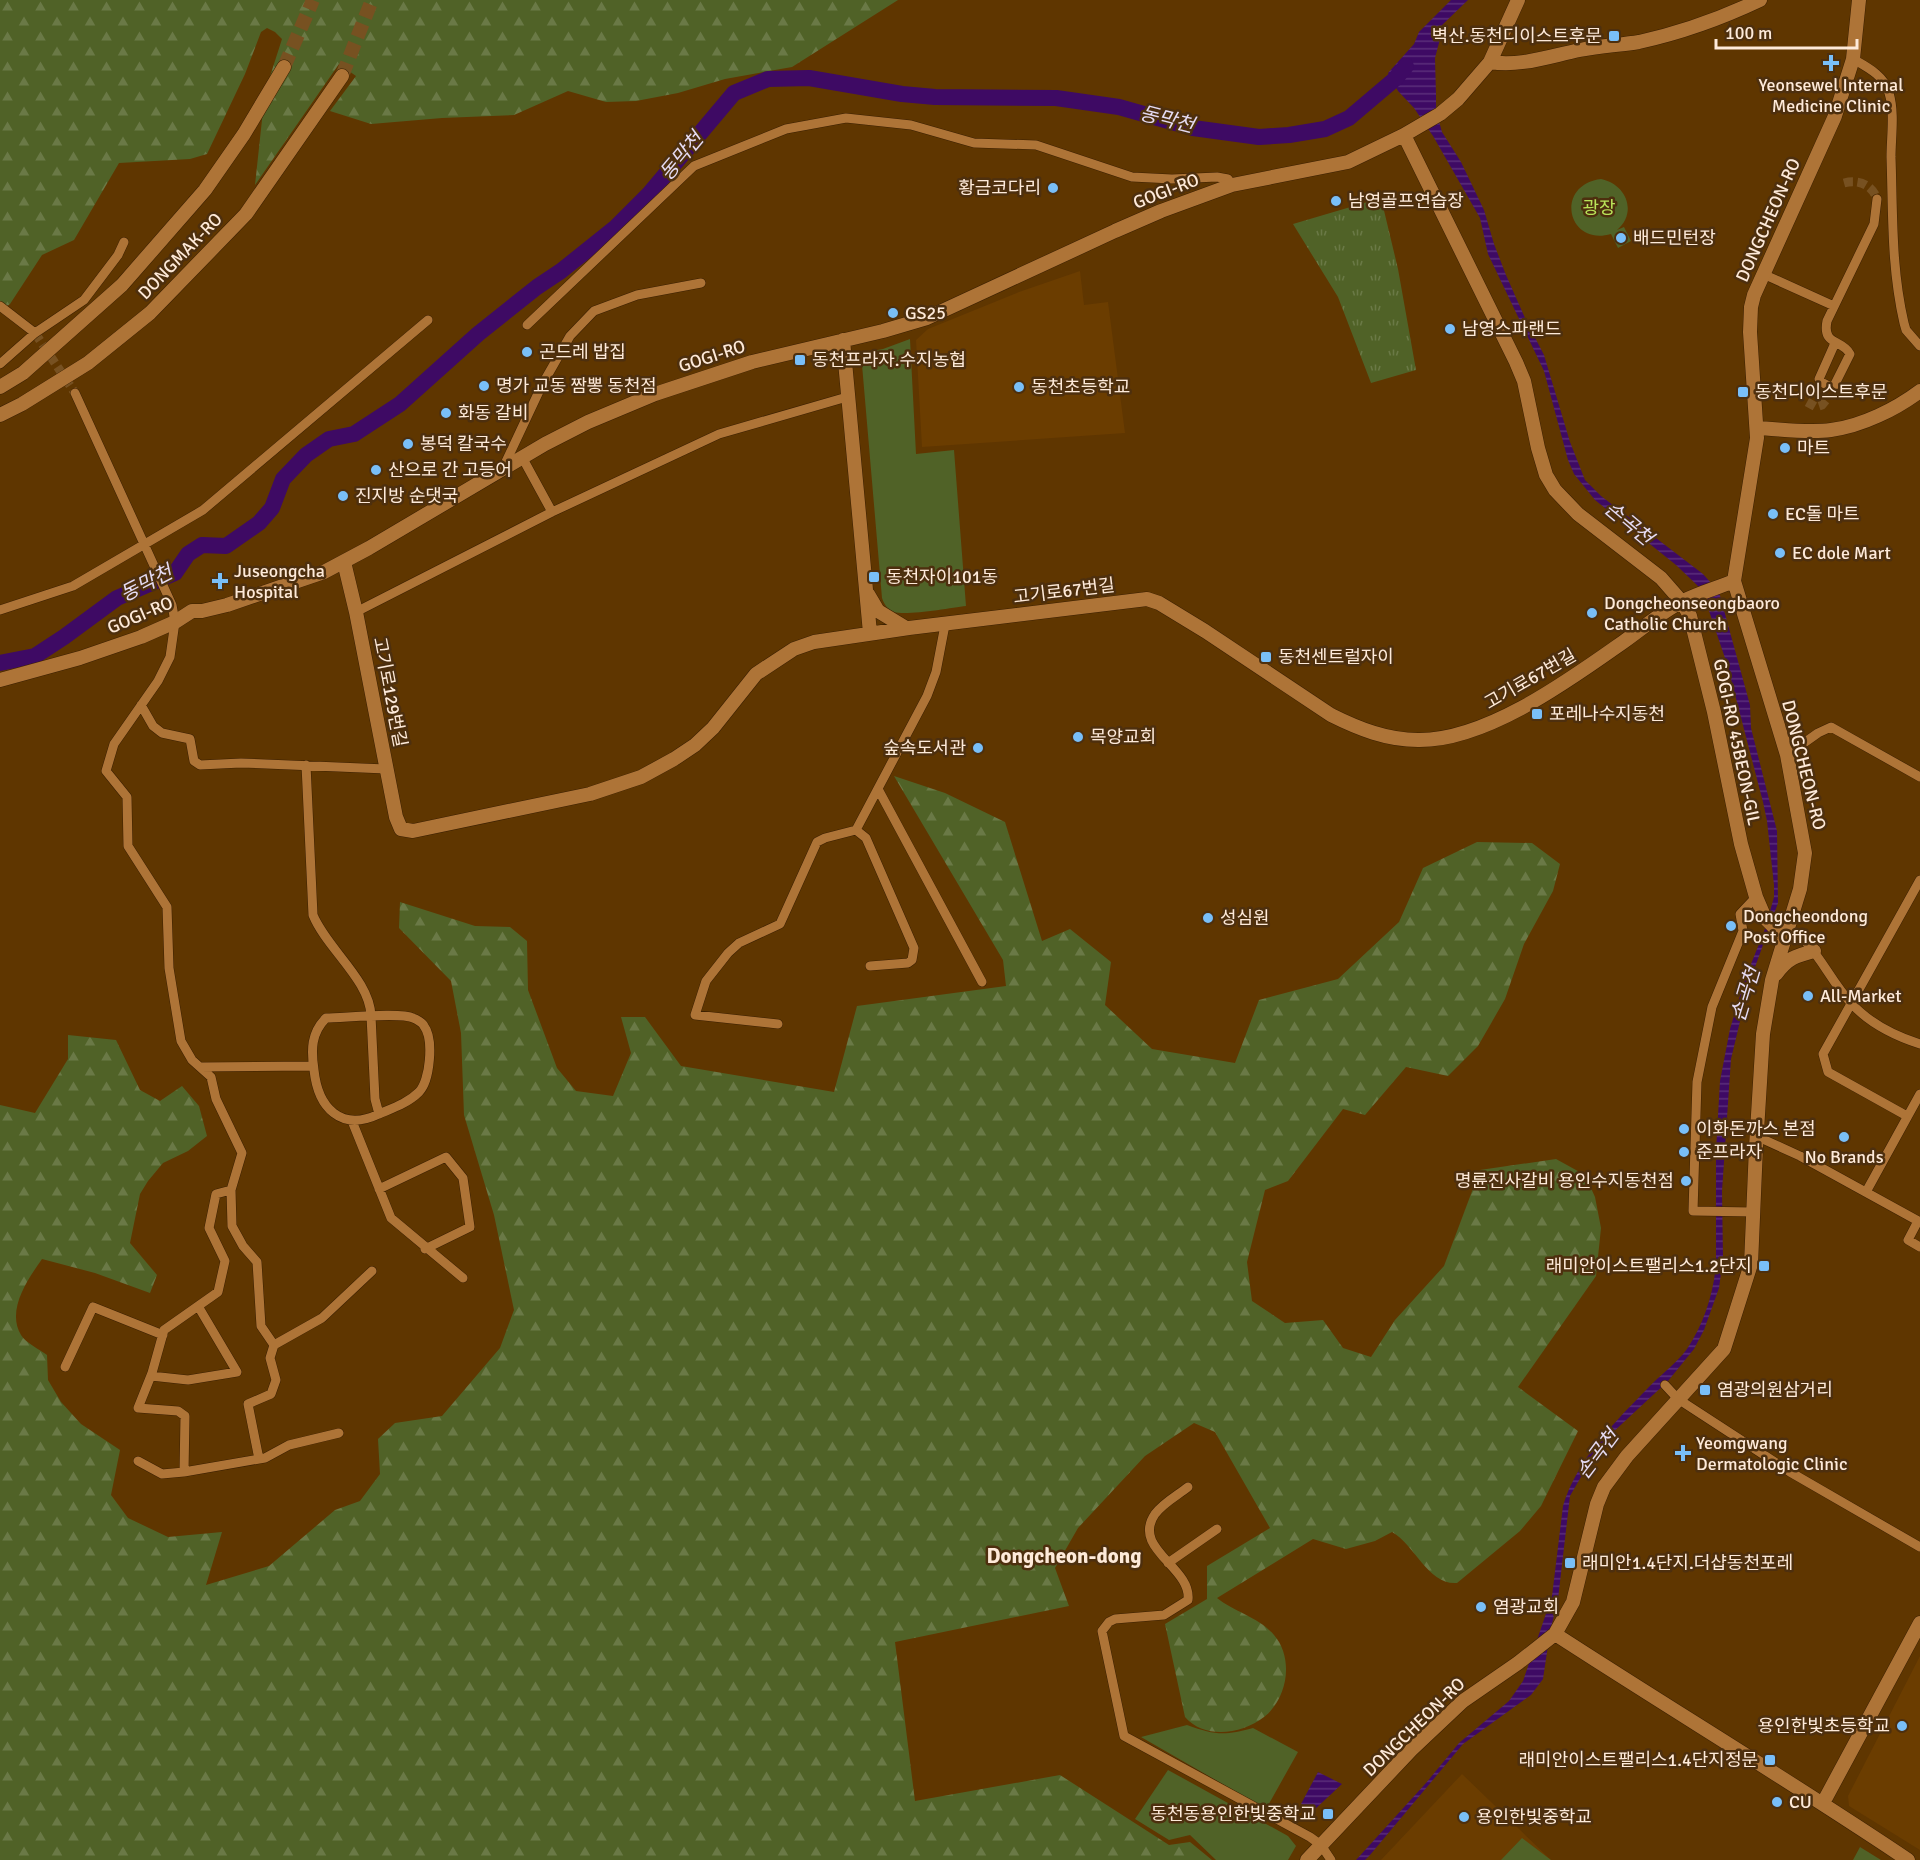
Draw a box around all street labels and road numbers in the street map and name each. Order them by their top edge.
street label: DONGCHEON-RO [1731,155,1805,285]
street label: GOGI-RO [1130,168,1202,214]
street label: DONGMAK-RO [133,208,227,304]
street label: GOGI-RO [676,335,748,377]
street label: 고기로67번길 [1012,574,1116,608]
street label: GOGI-RO [104,591,176,639]
street label: 고기로129번길 [369,635,411,749]
street label: 고기로67번길 [1480,644,1580,714]
street label: GOGI-RO 45BEON-GIL [1709,657,1765,827]
street label: DONGCHEON-RO [1777,698,1831,832]
street label: DONGCHEON-RO [1358,1673,1470,1781]

